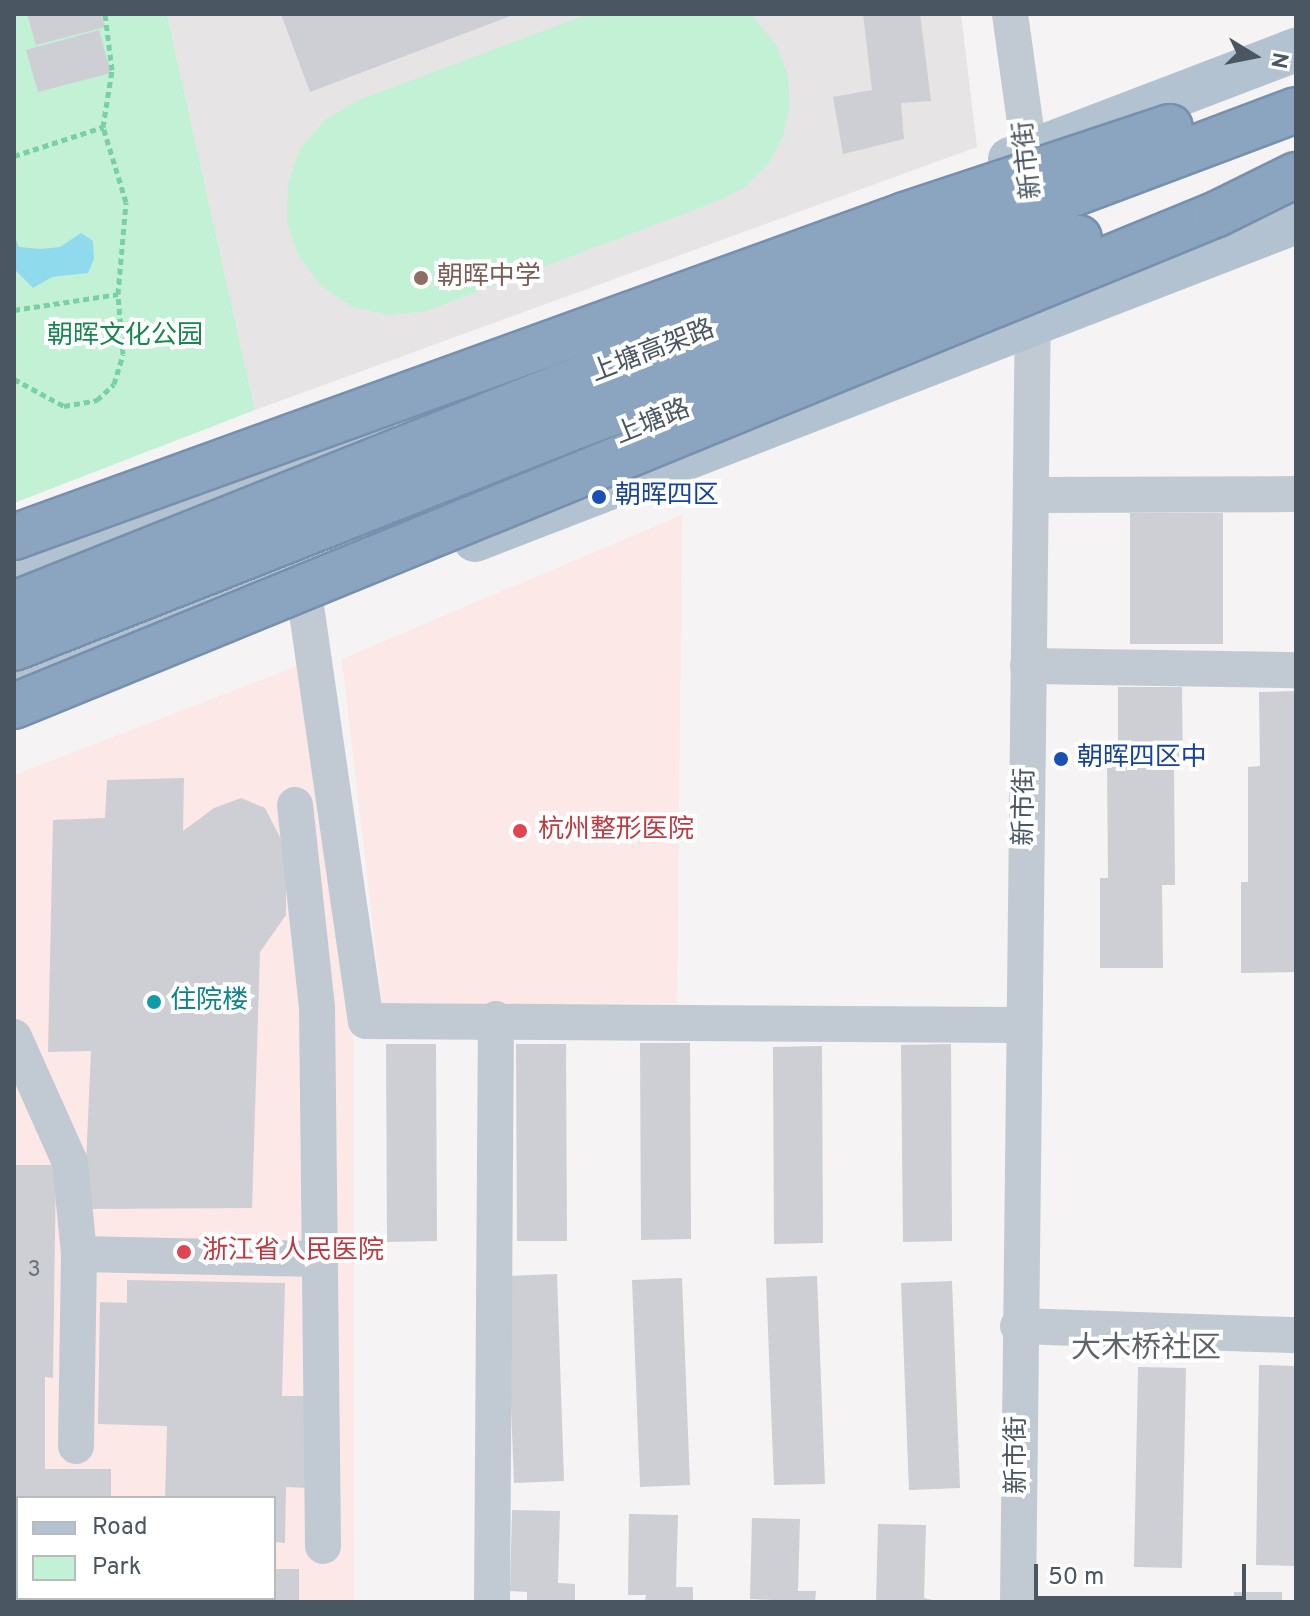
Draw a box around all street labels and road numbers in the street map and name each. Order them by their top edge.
street label: 新市街 [1009,120,1049,200]
street label: 上塘高架路 [587,314,719,390]
street label: 上塘路 [611,394,695,452]
street label: 新市街 [1010,768,1042,846]
street label: 新市街 [1002,1416,1034,1494]

